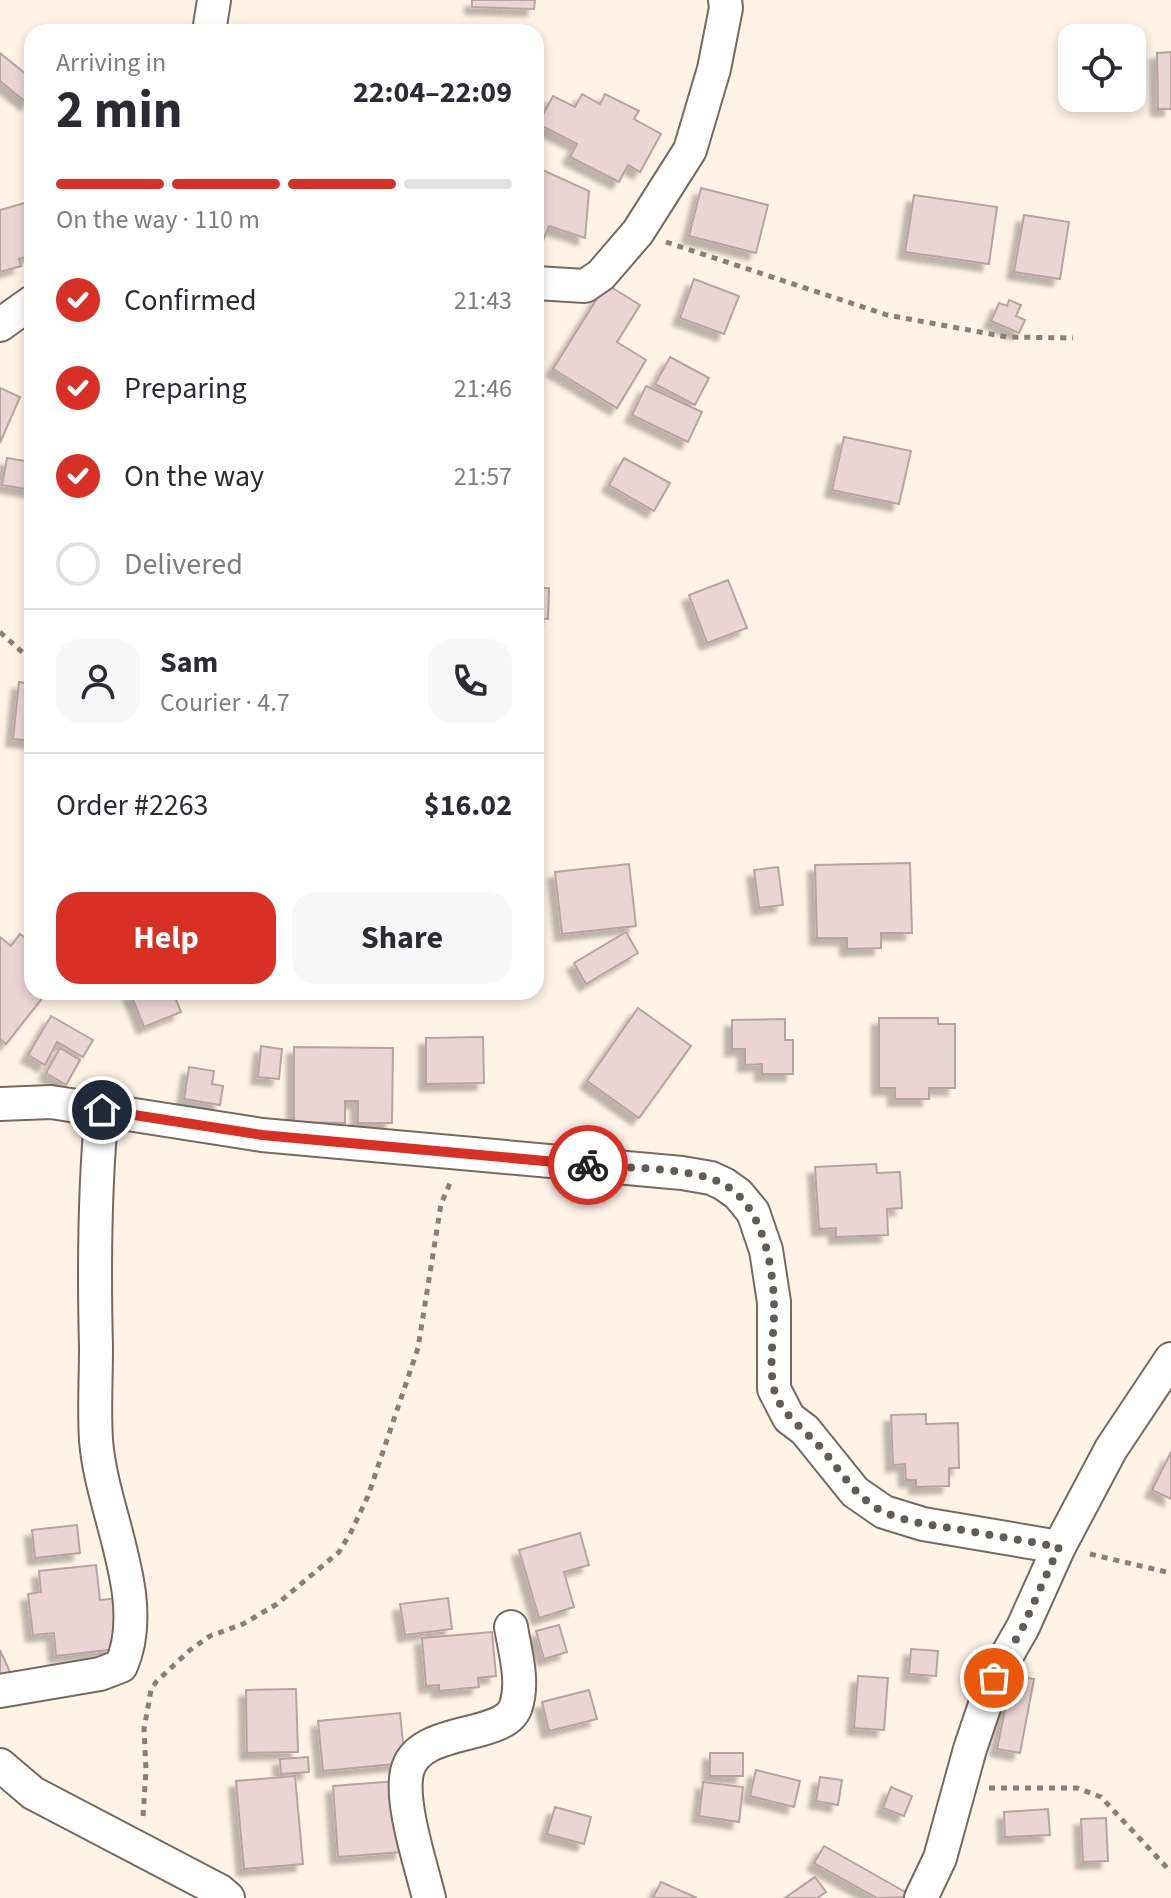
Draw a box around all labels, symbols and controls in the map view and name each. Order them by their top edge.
map controls [1058,24,1146,112]
button: locate [1058,24,1146,112]
text: Arriving in [56,44,166,81]
text: 22:04–22:09 [353,71,512,114]
text: 2 min [56,74,183,148]
text: On the way · 110 m [56,201,260,238]
icon: check [56,278,100,322]
text: Confirmed [124,279,257,322]
text: 21:43 [454,282,512,319]
icon: check [56,366,100,410]
text: Preparing [124,367,247,410]
text: 21:46 [454,370,512,407]
icon: check [56,454,100,498]
text: On the way [124,455,264,498]
text: 21:57 [454,458,512,495]
text: Delivered [124,543,243,586]
button: person [56,639,140,723]
button: phone [428,639,512,723]
text: Sam [160,641,218,684]
text: Courier · 4.7 [160,684,290,721]
text: Order #2263 [56,784,209,827]
text: $16.02 [424,784,512,827]
button: Help [56,892,276,984]
button: Share [292,892,512,984]
pin [68,1076,136,1144]
icon: home [80,1088,124,1132]
courier [548,1125,628,1205]
icon: bike [566,1143,610,1187]
pin [960,1644,1028,1712]
icon: bag [972,1656,1016,1700]

